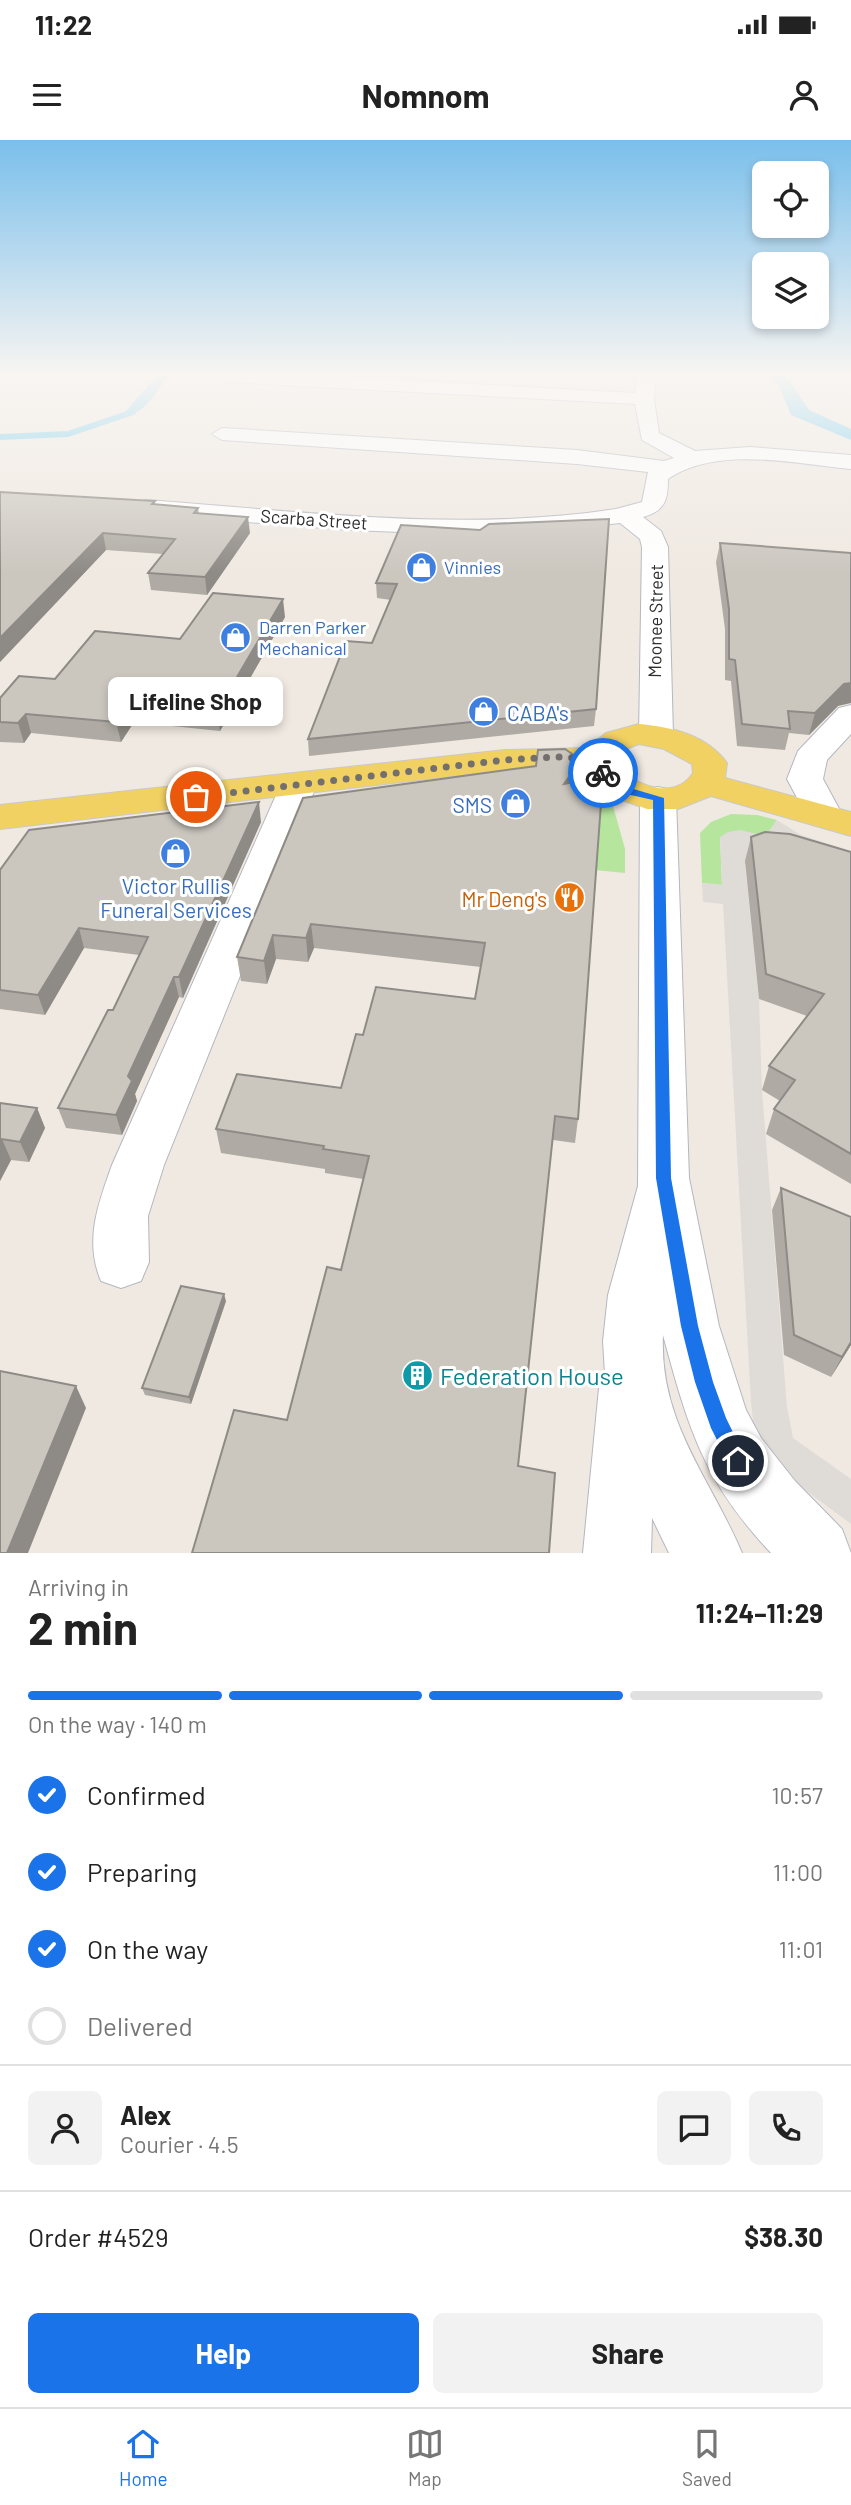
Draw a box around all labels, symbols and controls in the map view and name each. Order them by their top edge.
text: 11:22 [35,9,92,40]
icon: menu [28,76,66,114]
text: Nomnom [362,76,489,114]
icon: person [785,76,823,114]
map controls [752,161,829,329]
button: locate [752,161,829,238]
button: layers [752,252,829,329]
street label: Scarba Street [260,504,368,534]
shop icon: Vinnies [404,550,438,584]
place label: Vinnies [444,556,501,578]
street label: Moonee Street [643,564,667,678]
place label: Darren Parker Mechanical [259,616,367,659]
shop icon: Darren Parker Mechanical [219,620,253,654]
callout: Lifeline Shop [108,678,284,727]
text: Lifeline Shop [129,687,262,715]
shop icon: CABA's [467,695,501,729]
place label: CABA's [507,700,569,725]
courier [568,738,638,808]
icon: bike [584,754,622,792]
pin [166,767,226,827]
icon: bag [177,778,215,816]
shop icon: SMS [498,787,532,821]
place label: SMS [452,792,492,817]
shop icon: Victor Rullis Funeral Services [159,836,193,870]
place label: Victor Rullis Funeral Services [100,873,252,922]
restaurant icon: Mr Deng's [553,881,587,915]
place label: Mr Deng's [461,886,547,911]
building icon: Federation House [400,1358,434,1392]
place label: Federation House [440,1361,624,1390]
pin [708,1431,768,1491]
icon: home [719,1442,757,1480]
text: Arriving in [28,1573,129,1601]
text: 11:24–11:29 [696,1597,823,1628]
text: 2 min [28,1599,138,1654]
text: On the way · 140 m [28,1710,207,1738]
icon: check [28,1776,66,1814]
text: Confirmed [87,1779,206,1810]
text: 10:57 [771,1781,823,1809]
icon: check [28,1853,66,1891]
text: Preparing [87,1856,197,1887]
text: 11:00 [773,1858,823,1886]
icon: check [28,1930,66,1968]
text: On the way [87,1933,208,1964]
text: 11:01 [779,1935,823,1963]
text: Delivered [87,2010,193,2041]
button: person [28,2091,102,2165]
button: chat [657,2091,731,2165]
button: phone [749,2091,823,2165]
text: Alex [120,2099,171,2130]
text: Courier · 4.5 [120,2130,239,2158]
text: Order #4529 [28,2221,169,2252]
text: $38.30 [744,2221,823,2252]
button: Help [28,2313,419,2393]
button: Share [433,2313,823,2393]
tab: Home [119,2425,168,2490]
tab: Map [406,2425,444,2490]
tab: Saved [682,2425,732,2490]

